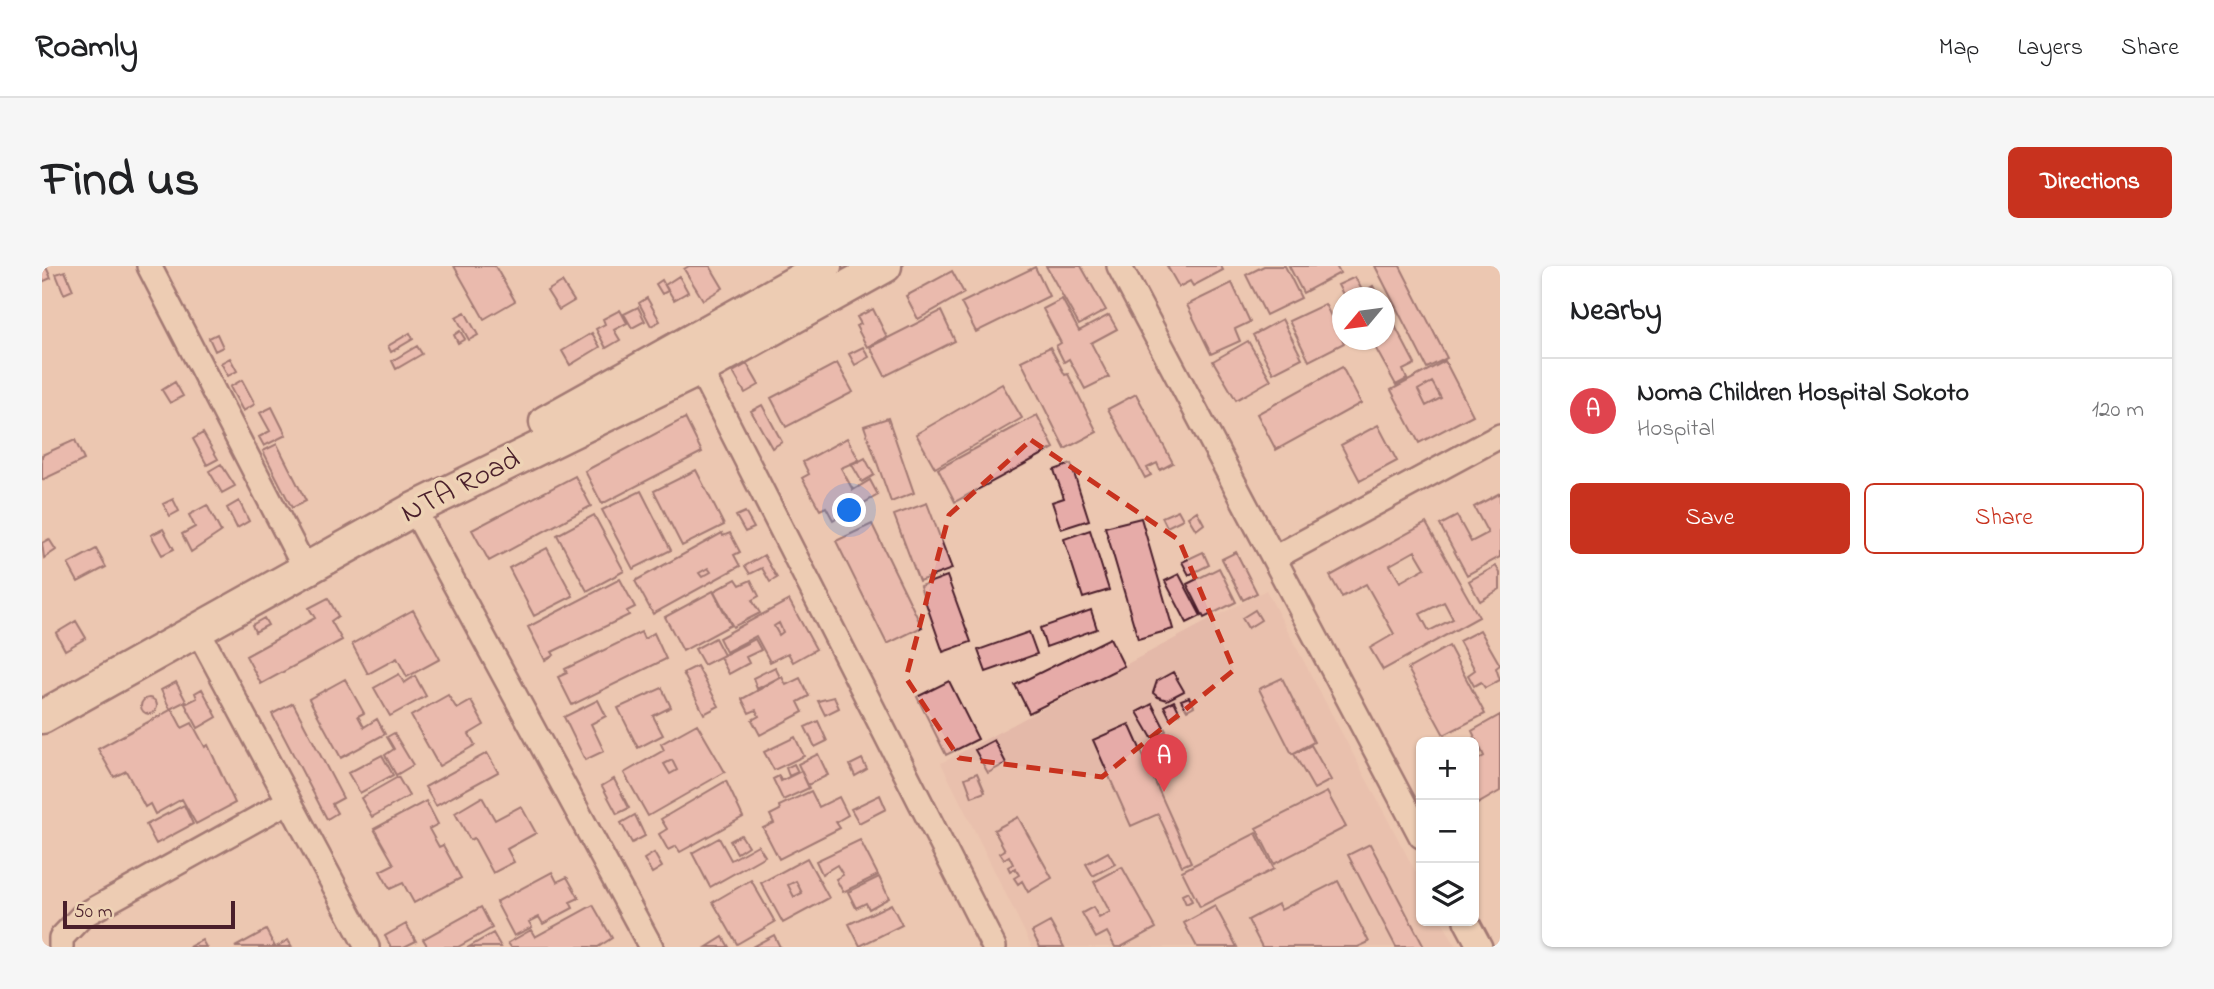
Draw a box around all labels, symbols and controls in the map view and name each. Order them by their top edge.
text: Roamly [35,24,138,72]
text: Map [1939,31,1979,66]
text: Layers [2017,31,2083,66]
text: Share [2121,31,2179,66]
text: Find us [42,146,199,218]
button: Directions [2008,147,2172,218]
north arrow [1332,287,1395,350]
text: Nearby [1570,290,1662,334]
text: Noma Children Hospital Sokoto [1637,375,1969,413]
text: A [1586,394,1600,427]
text: 120 m [2092,394,2144,427]
text: Hospital [1637,413,1715,446]
street label: NTA Road [394,438,528,536]
button: Save [1570,483,1850,554]
button: Share [1864,483,2144,554]
your location [832,493,866,527]
pin: A [1141,734,1187,792]
map controls [1416,737,1479,926]
button: + [1416,737,1479,800]
button: − [1416,800,1479,863]
button: layers [1416,863,1479,926]
scale bar [63,898,234,930]
text: 50 m [74,899,113,926]

